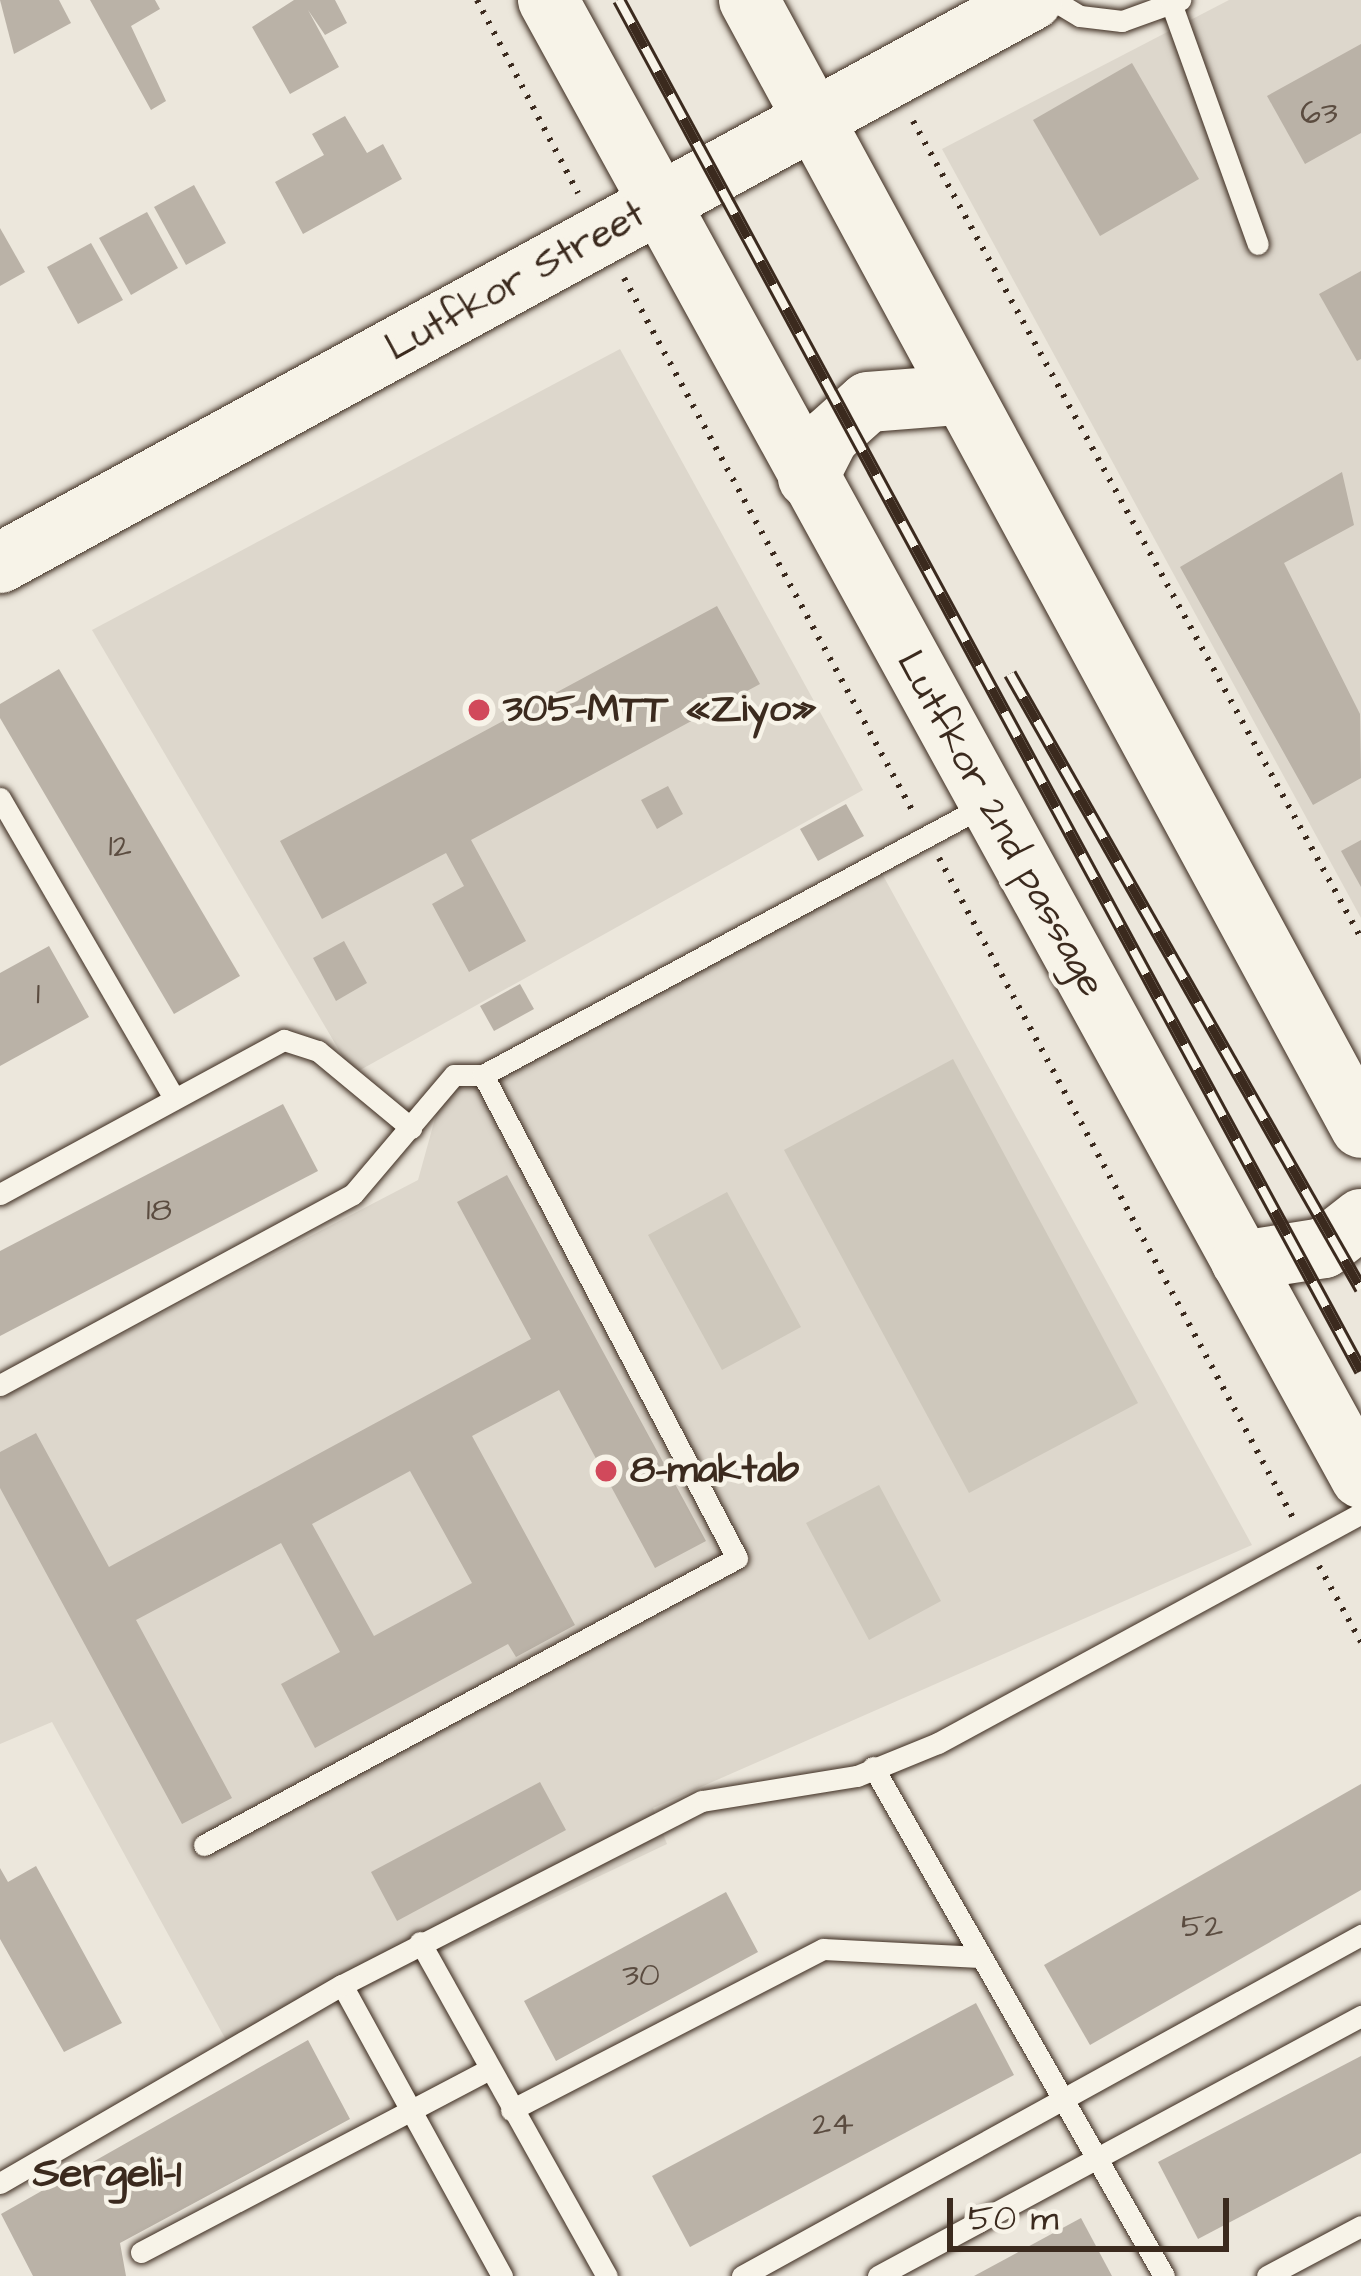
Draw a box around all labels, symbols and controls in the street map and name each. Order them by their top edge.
house number: 63 [1300,94,1338,134]
street label: Lutfkor Street [378,191,654,373]
street label: Lutfkor 2nd passage [885,643,1115,1005]
place label: 305-MTT «Ziyo» [503,687,816,733]
marker: 305-MTT «Ziyo» [466,697,492,723]
house number: 12 [108,827,132,867]
house number: 1 [36,975,40,1015]
house number: 18 [146,1191,172,1231]
place label: 8-maktab [630,1448,799,1494]
marker: 8-maktab [593,1458,619,1484]
house number: 52 [1181,1907,1223,1947]
house number: 30 [622,1956,660,1996]
house number: 24 [812,2105,854,2145]
district label: Sergeli-1 [33,2149,181,2199]
scale bar [953,2174,1235,2248]
text: 50 m [968,2193,1059,2244]

